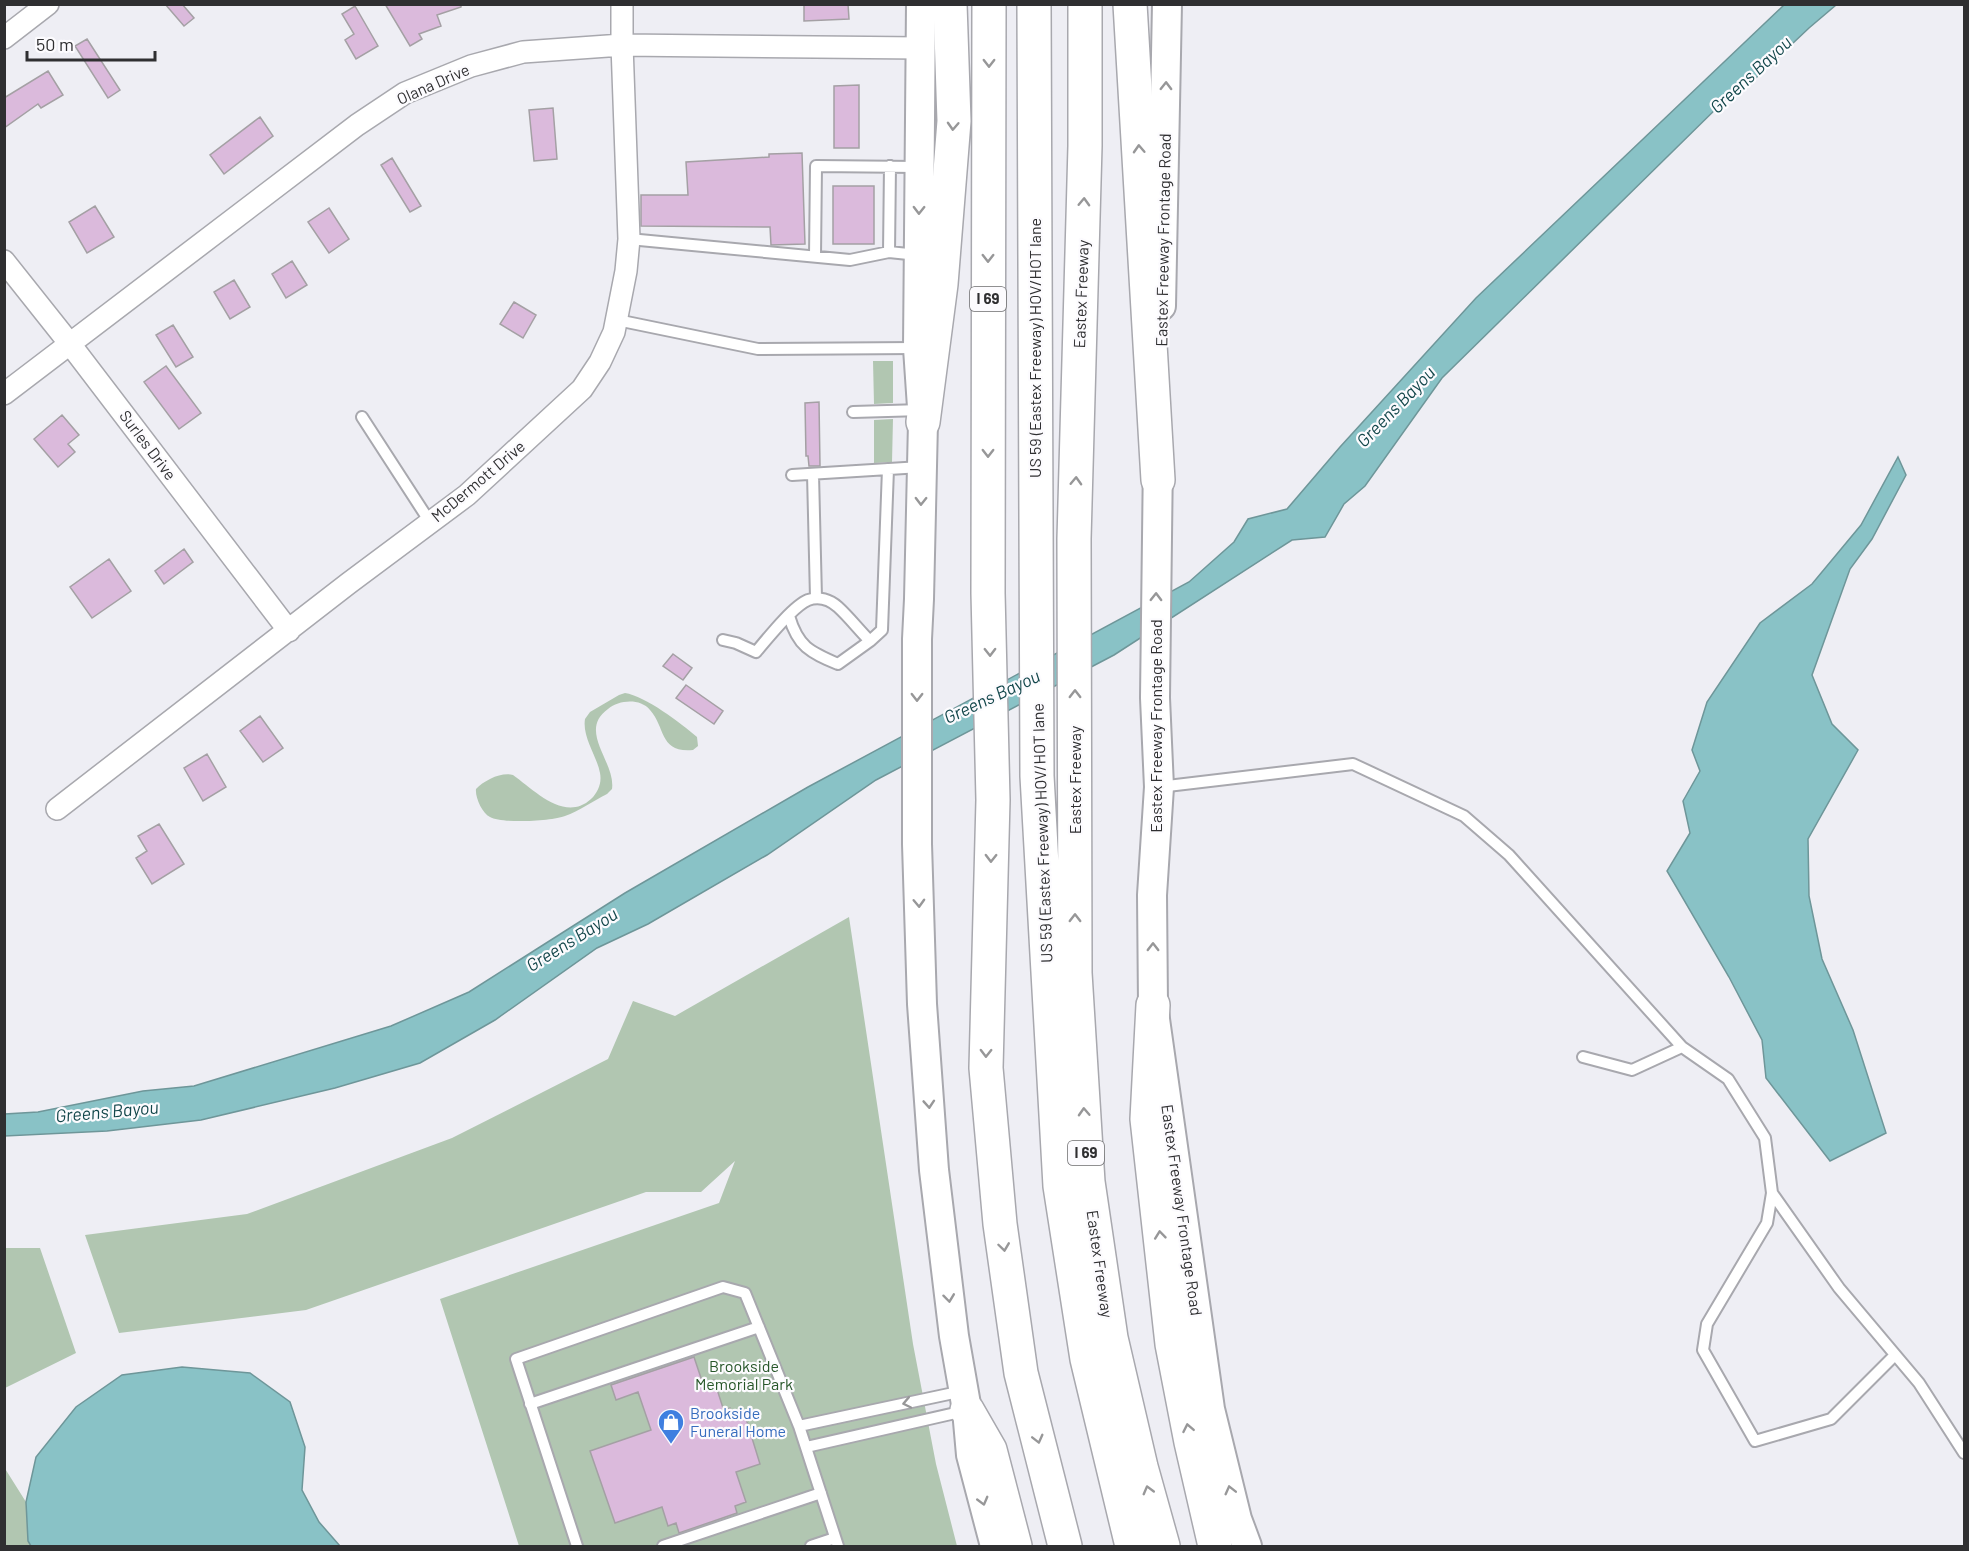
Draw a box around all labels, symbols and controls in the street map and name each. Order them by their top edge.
scale bar [27,24,154,62]
water label: Greens Bayou [1705,31,1796,118]
text: 50 m [36,33,74,55]
one-way arrow [983,58,995,67]
street label: Olana Drive [394,59,472,108]
one-way arrow [1160,81,1172,90]
one-way arrow [946,121,959,130]
street label: Eastex Freeway Frontage Road [1151,133,1174,347]
one-way arrow [1132,145,1145,154]
one-way arrow [1078,198,1090,207]
one-way arrow [913,205,926,214]
street label: US 59 (Eastex Freeway) HOV/HOT lane [1025,218,1044,478]
street label: Eastex Freeway [1069,239,1092,349]
one-way arrow [982,253,994,262]
road number: I 69 [970,287,1006,311]
water label: Greens Bayou [1351,361,1439,451]
street label: Surles Drive [116,406,181,483]
street label: McDermott Drive [427,436,528,525]
one-way arrow [982,448,994,457]
one-way arrow [1069,477,1082,486]
one-way arrow [915,497,927,506]
one-way arrow [1150,593,1162,602]
street label: Eastex Freeway Frontage Road [1146,619,1165,833]
one-way arrow [983,647,996,656]
water label: Greens Bayou [940,664,1043,728]
one-way arrow [1069,690,1081,699]
one-way arrow [911,693,923,702]
street label: US 59 (Eastex Freeway) HOV/HOT lane [1027,703,1056,963]
street label: Eastex Freeway [1065,725,1084,834]
one-way arrow [985,854,998,863]
one-way arrow [913,898,925,907]
water label: Greens Bayou [522,902,621,976]
one-way arrow [1069,913,1081,922]
one-way arrow [1147,942,1159,951]
one-way arrow [980,1049,993,1058]
water label: Greens Bayou [54,1096,160,1126]
one-way arrow [922,1100,935,1109]
street label: Eastex Freeway Frontage Road [1158,1103,1207,1317]
one-way arrow [1078,1108,1091,1117]
road number: I 69 [1068,1141,1104,1165]
street label: Eastex Freeway [1084,1209,1118,1320]
one-way arrow [1154,1231,1167,1240]
one-way arrow [997,1243,1009,1252]
one-way arrow [942,1293,955,1303]
park label: Brookside Memorial Park [695,1356,793,1393]
one-way arrow [902,1396,912,1409]
place label: Brookside Funeral Home [690,1403,786,1440]
shop icon: Brookside Funeral Home [656,1407,686,1445]
one-way arrow [1182,1423,1195,1433]
one-way arrow [1030,1434,1043,1444]
one-way arrow [1142,1485,1155,1495]
one-way arrow [1225,1486,1238,1496]
one-way arrow [976,1495,988,1506]

